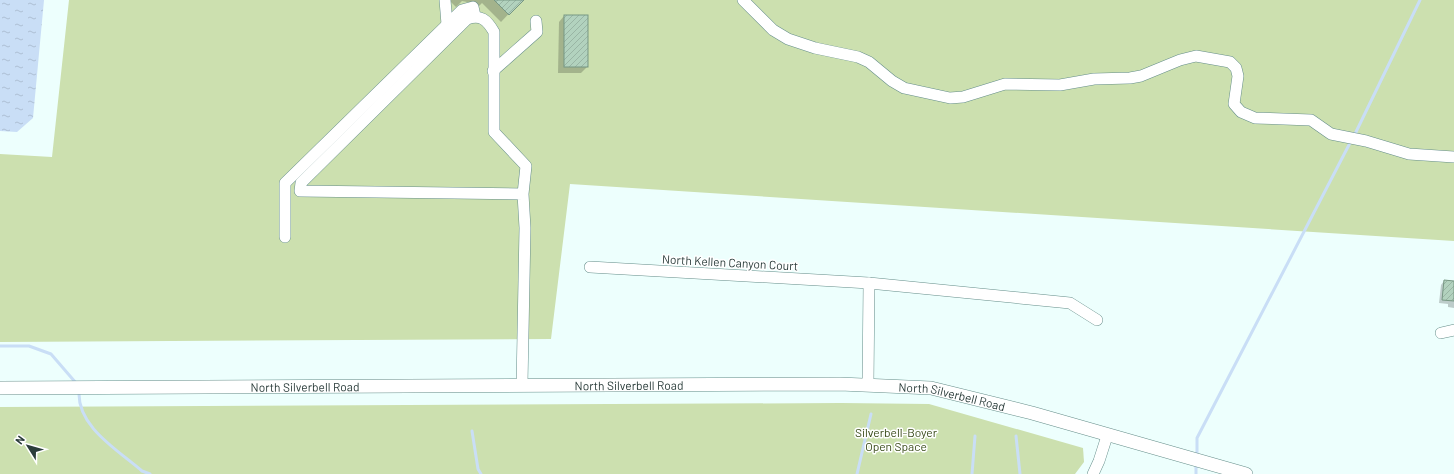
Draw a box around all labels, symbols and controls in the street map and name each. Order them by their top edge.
street label: North Kellen Canyon Court [662,251,798,273]
street label: North Silverbell Road [574,378,684,392]
street label: North Silverbell Road [250,379,360,394]
street label: North Silverbell Road [898,380,1007,413]
park label: Silverbell-Boyer Open Space [855,425,938,453]
north arrow [8,426,48,466]
text: N [12,433,27,447]

